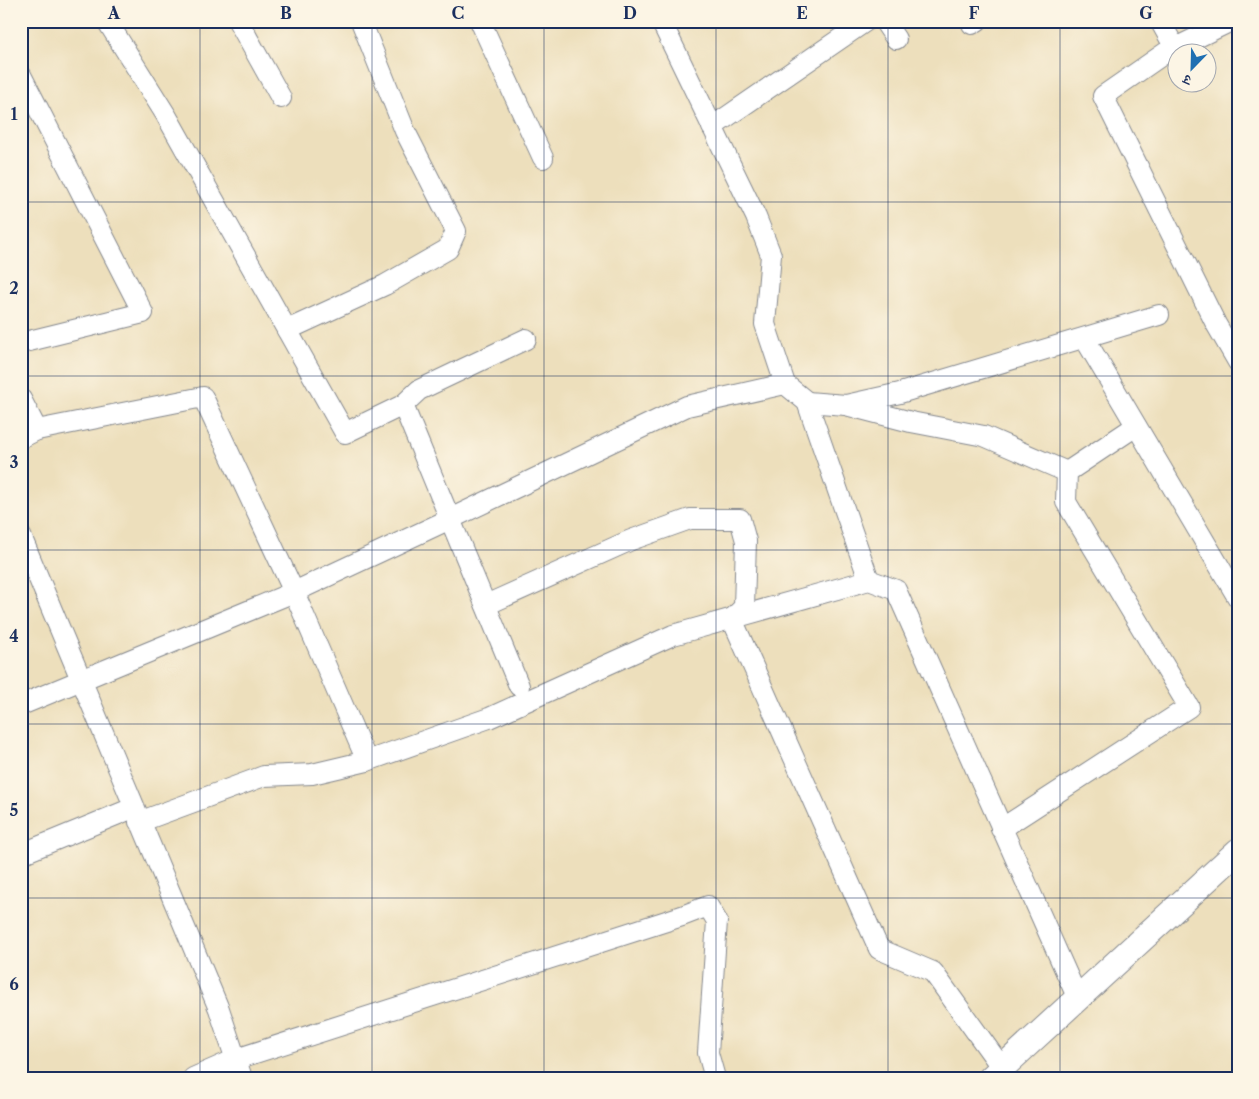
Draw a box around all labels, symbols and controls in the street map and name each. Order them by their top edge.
text: A [107,3,121,23]
text: B [280,3,292,23]
text: C [452,3,464,23]
text: D [623,3,637,23]
text: E [796,3,808,23]
text: F [969,3,980,23]
text: G [1139,3,1153,23]
north arrow [1166,42,1216,92]
text: उ [1179,70,1195,90]
text: 1 [10,104,18,124]
text: 2 [9,278,19,298]
text: 3 [9,452,19,472]
text: 4 [9,626,19,646]
text: 5 [10,800,19,820]
text: 6 [9,974,19,994]

